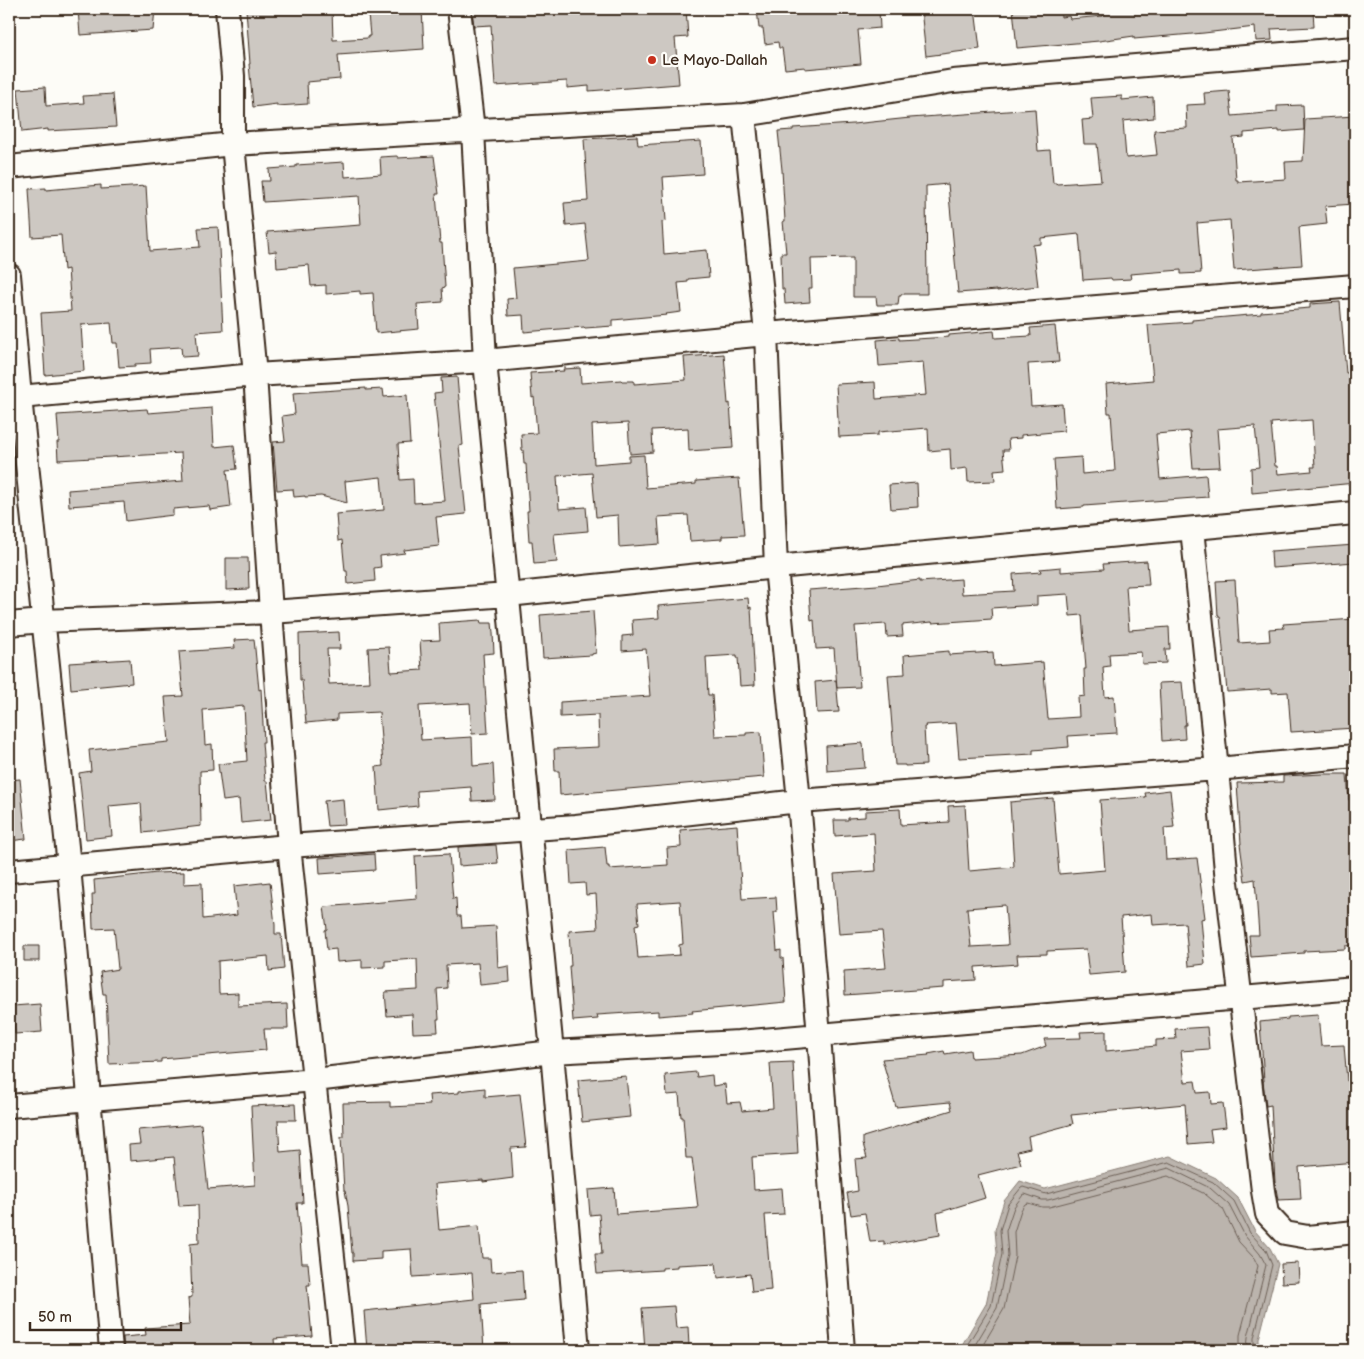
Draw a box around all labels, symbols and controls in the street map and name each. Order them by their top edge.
place label: Le Mayo-Dallah [662,51,768,70]
marker: Le Mayo-Dallah [646,54,658,66]
scale bar [30,1299,181,1331]
text: 50 m [38,1308,72,1327]

